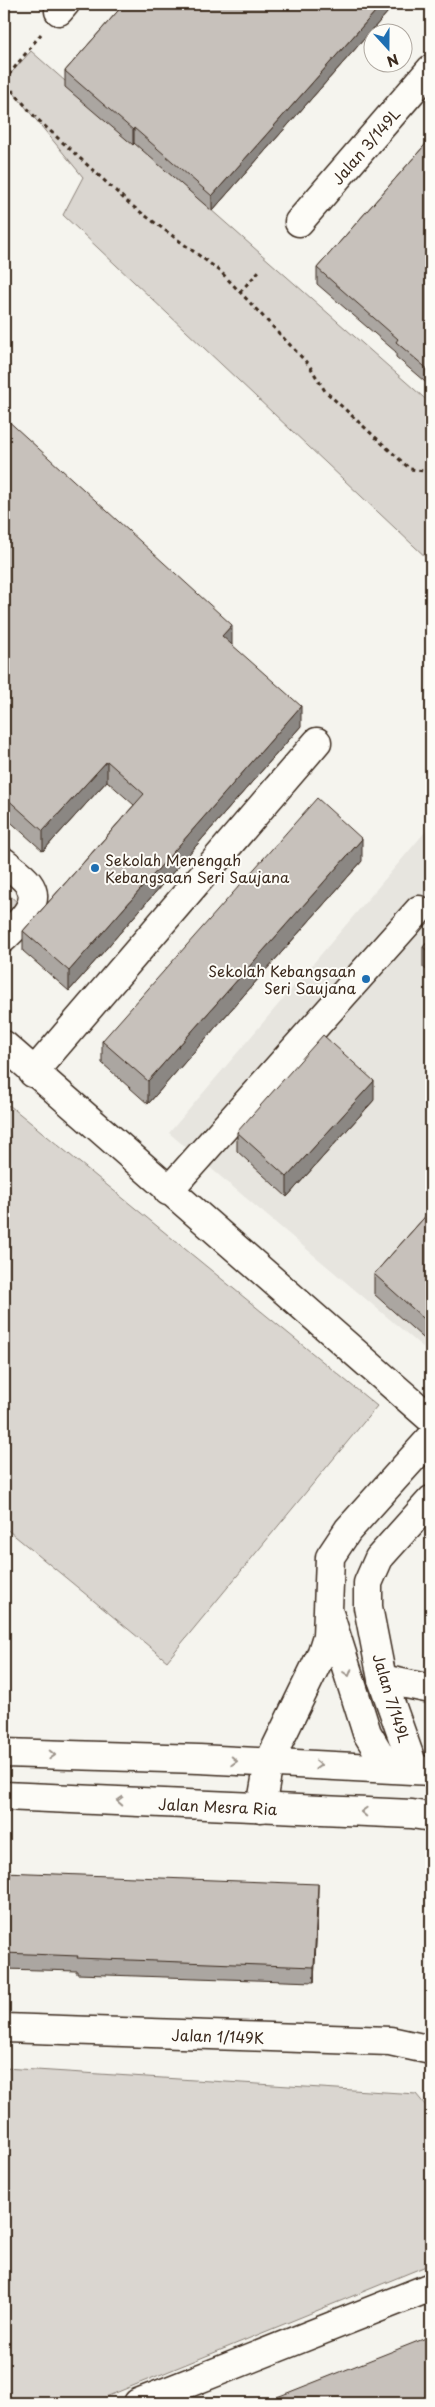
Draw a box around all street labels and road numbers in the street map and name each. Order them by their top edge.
street label: Jalan 3/149L [325,102,405,189]
street label: Jalan 7/149L [368,1651,417,1746]
street label: Jalan Mesra Ria [158,1791,278,1820]
street label: Jalan 1/149K [171,2022,265,2048]

